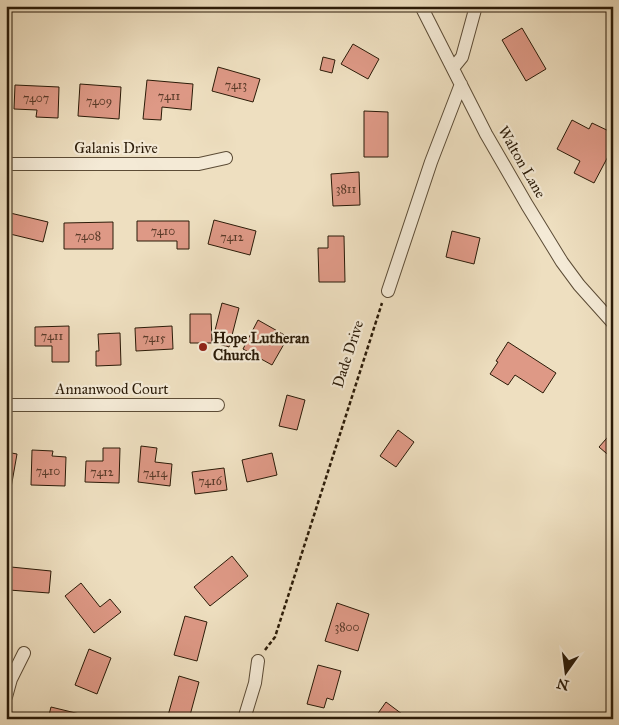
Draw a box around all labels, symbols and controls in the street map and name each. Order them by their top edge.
house number: 7413 [225,78,247,92]
house number: 7411 [158,89,180,103]
house number: 7407 [23,91,49,105]
house number: 7409 [86,94,112,108]
street label: Walton Lane [494,123,550,201]
street label: Galanis Drive [74,139,158,157]
house number: 3811 [336,182,357,196]
house number: 7410 [151,224,175,238]
house number: 7408 [75,229,101,243]
house number: 7412 [220,230,244,244]
street label: Dade Drive [329,318,367,390]
house number: 7411 [41,329,63,343]
place label: Hope Lutheran Church [213,329,310,364]
house number: 7415 [142,331,166,345]
marker: Hope Lutheran Church [197,341,209,353]
street label: Annanwood Court [54,380,169,398]
house number: 7410 [36,464,60,478]
house number: 7412 [90,465,114,479]
house number: 7414 [143,466,167,480]
house number: 7416 [198,474,223,488]
house number: 3800 [334,620,360,634]
north arrow [542,648,592,698]
text: N [555,674,571,694]

